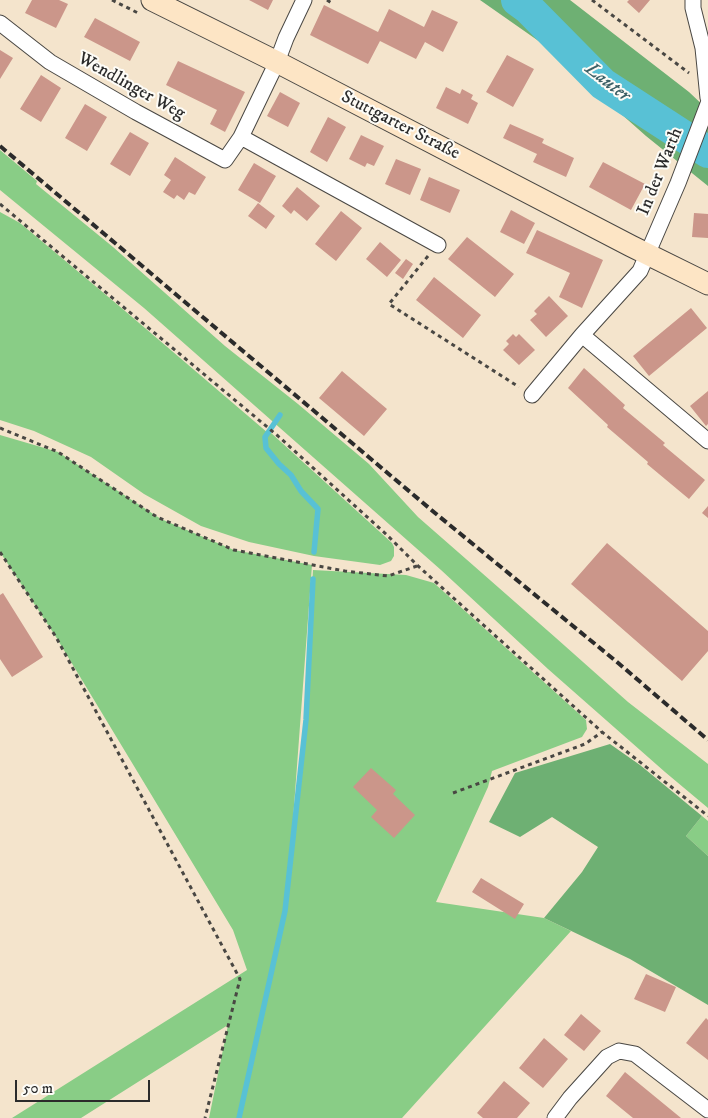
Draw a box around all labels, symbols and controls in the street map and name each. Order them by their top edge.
street label: Wendlinger Weg [74,49,188,125]
water label: Lauter [580,58,634,108]
street label: Stuttgarter Straße [337,87,463,165]
street label: In der Warth [634,125,688,219]
scale bar [18,1070,152,1102]
text: 50 m [23,1079,53,1098]

